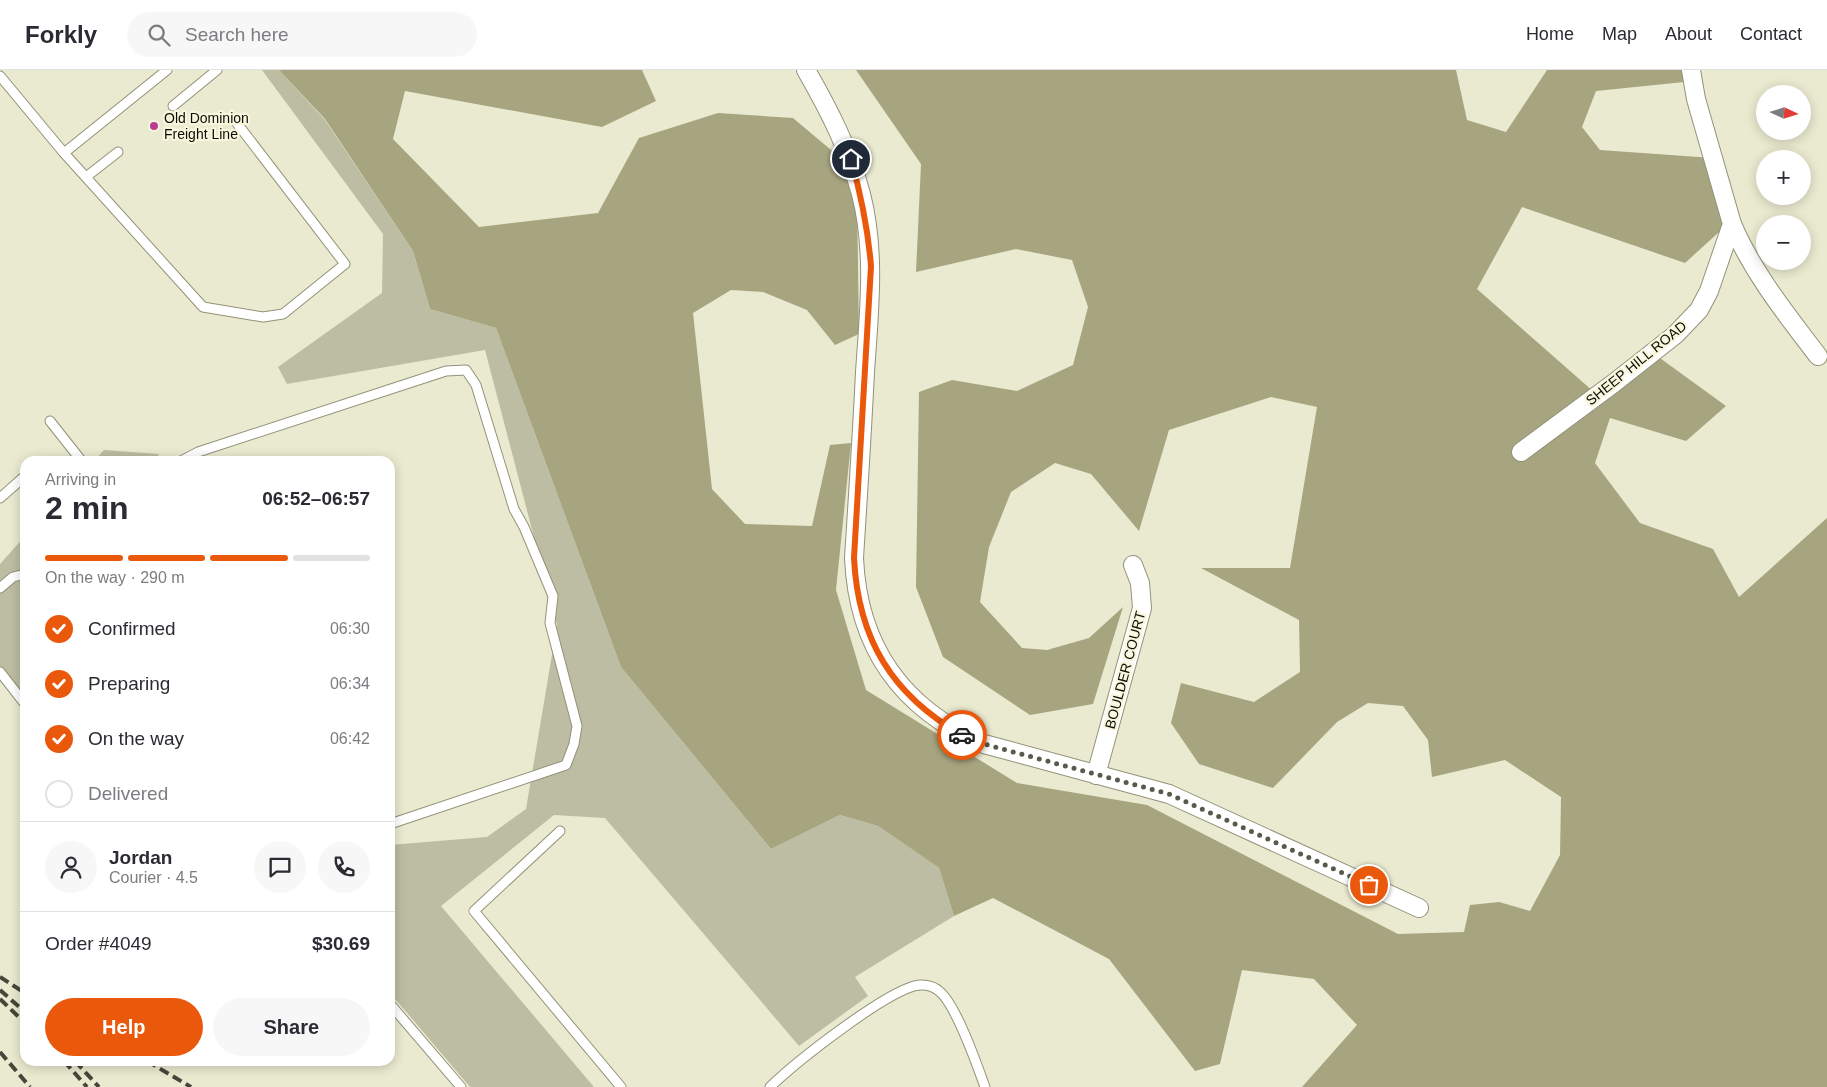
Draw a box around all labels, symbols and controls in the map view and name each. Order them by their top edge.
search box [127,12,477,57]
text: Forkly [25,21,97,48]
icon: search [145,21,173,49]
text: Search here [185,24,289,45]
text: Home [1526,24,1574,44]
text: Map [1602,24,1637,44]
text: About [1665,24,1712,44]
text: Contact [1740,24,1802,44]
north arrow [1756,85,1811,140]
map controls [1756,85,1811,270]
place label: Old Dominion Freight Line [164,110,249,142]
marker: Old Dominion Freight Line [148,120,160,132]
pin [830,138,872,180]
icon: home [837,145,865,173]
button: + [1756,150,1811,205]
button: − [1756,215,1811,270]
street label: SHEEP HILL ROAD [1583,318,1689,408]
text: Arriving in [45,471,116,488]
text: 06:52–06:57 [262,488,370,509]
text: 2 min [45,490,129,526]
text: On the way · 290 m [45,569,185,586]
street label: BOULDER COURT [1102,609,1149,731]
icon: check [45,615,73,643]
text: Confirmed [88,618,176,639]
text: 06:30 [330,620,370,637]
icon: check [45,670,73,698]
text: Preparing [88,673,170,694]
text: 06:34 [330,675,370,692]
courier [937,710,987,760]
icon: car [948,721,976,749]
icon: check [45,725,73,753]
text: On the way [88,728,184,749]
text: 06:42 [330,730,370,747]
text: Delivered [88,783,168,804]
button: person [45,841,97,893]
button: chat [254,841,306,893]
button: phone [318,841,370,893]
text: Jordan [109,847,172,868]
pin [1348,864,1390,906]
text: Courier · 4.5 [109,869,198,886]
icon: bag [1355,871,1383,899]
text: Order #4049 [45,933,152,954]
text: $30.69 [312,933,370,954]
button: Help [45,998,203,1056]
button: Share [213,998,370,1056]

